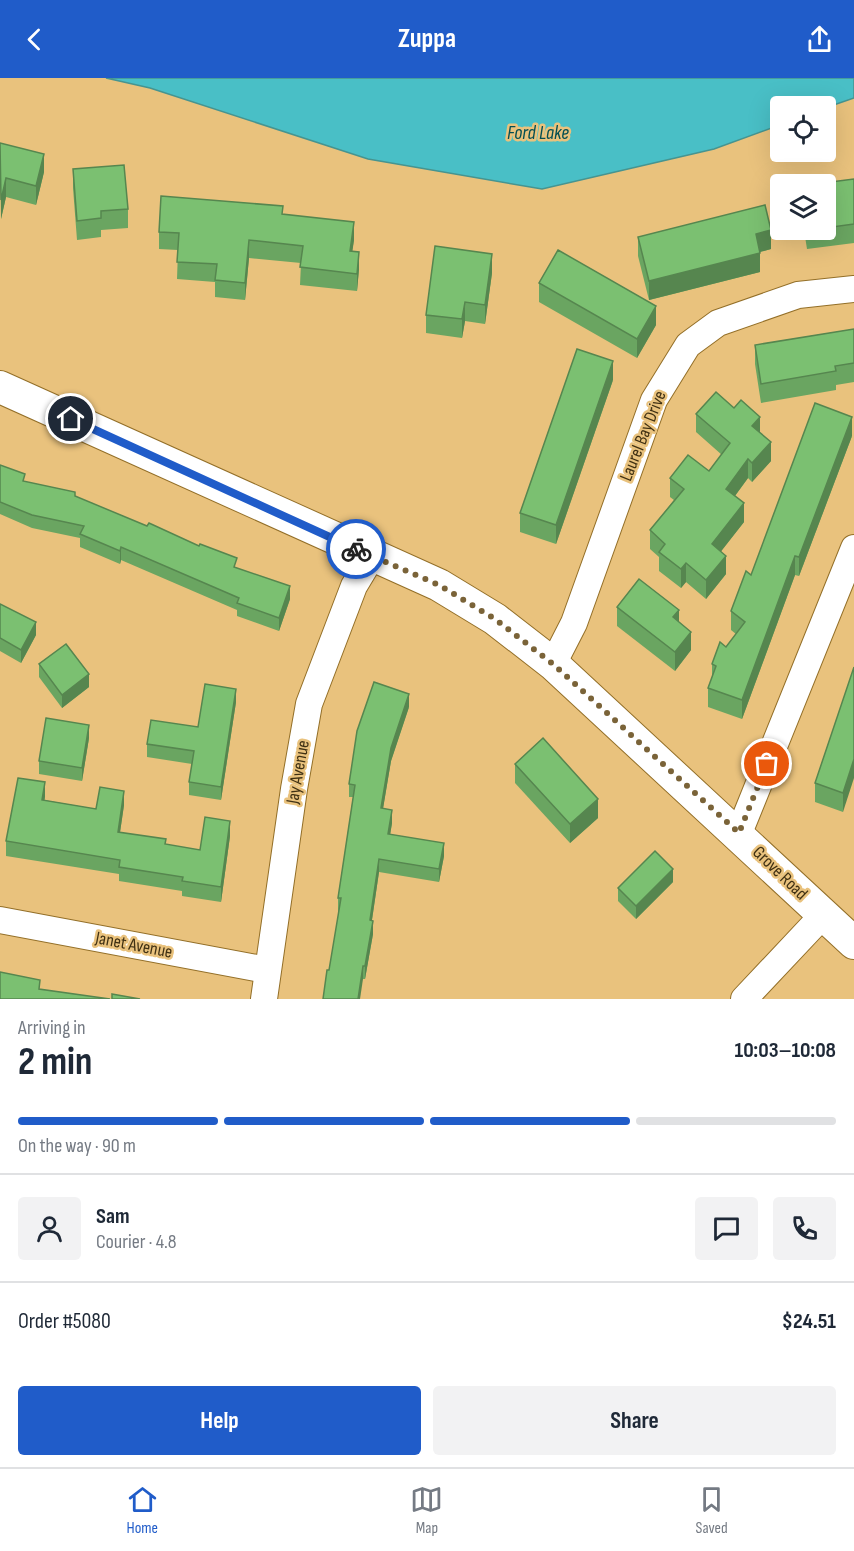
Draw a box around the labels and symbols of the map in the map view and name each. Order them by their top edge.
water label: Ford Lake [507,121,569,145]
street label: Laurel Bay Drive [615,388,671,484]
pin [45,393,96,444]
courier [326,519,386,579]
pin [741,738,792,789]
street label: Jay Avenue [282,739,314,806]
street label: Grove Road [748,842,812,904]
street label: Janet Avenue [93,927,174,963]

